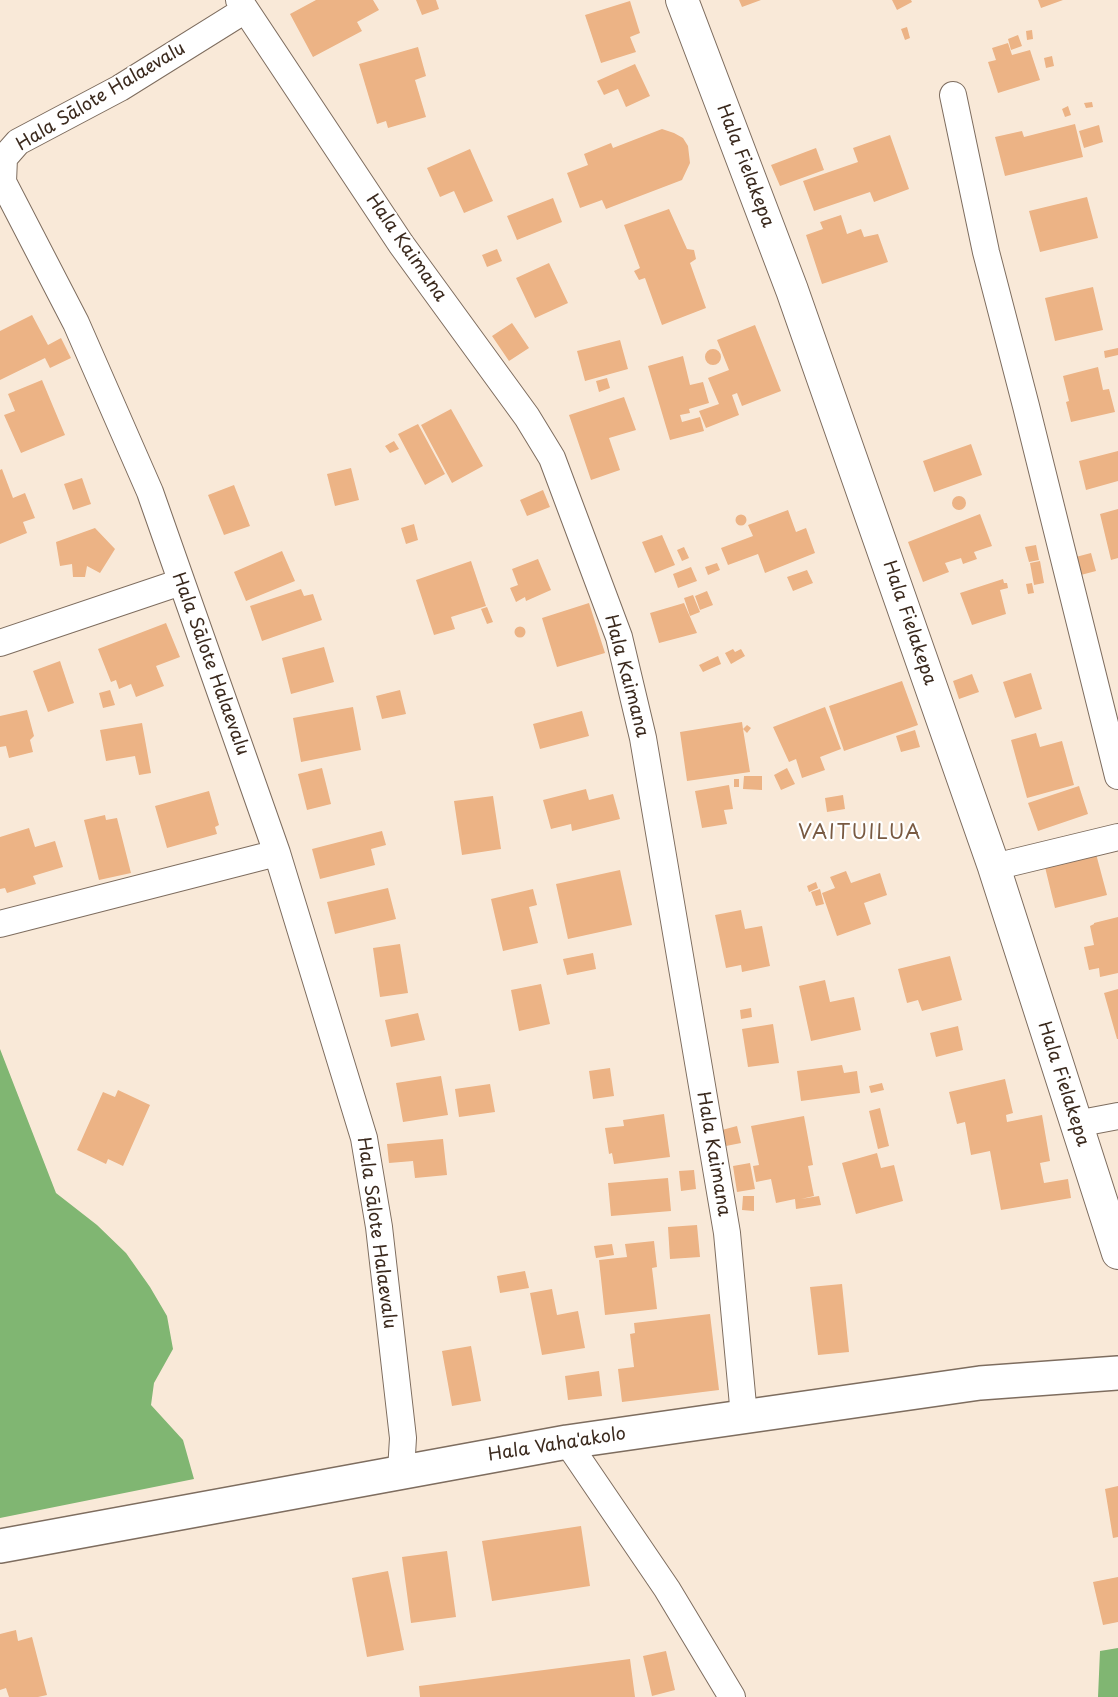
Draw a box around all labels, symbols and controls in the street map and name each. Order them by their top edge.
street label: Hala Sālote Halaevalu [13,38,189,156]
street label: Hala Fielakepa [712,101,778,231]
street label: Hala Kaimana [361,190,451,306]
street label: Hala Fielakepa [878,558,940,688]
street label: Hala Sālote Halaevalu [167,570,253,758]
street label: Hala Kaimana [599,612,653,740]
district label: VAITUILUA [799,821,921,845]
street label: Hala Fielakepa [1033,1019,1093,1149]
street label: Hala Kaimana [691,1090,735,1218]
street label: Hala Sālote Halaevalu [352,1136,400,1330]
street label: Hala Vaha'akolo [486,1423,628,1467]

